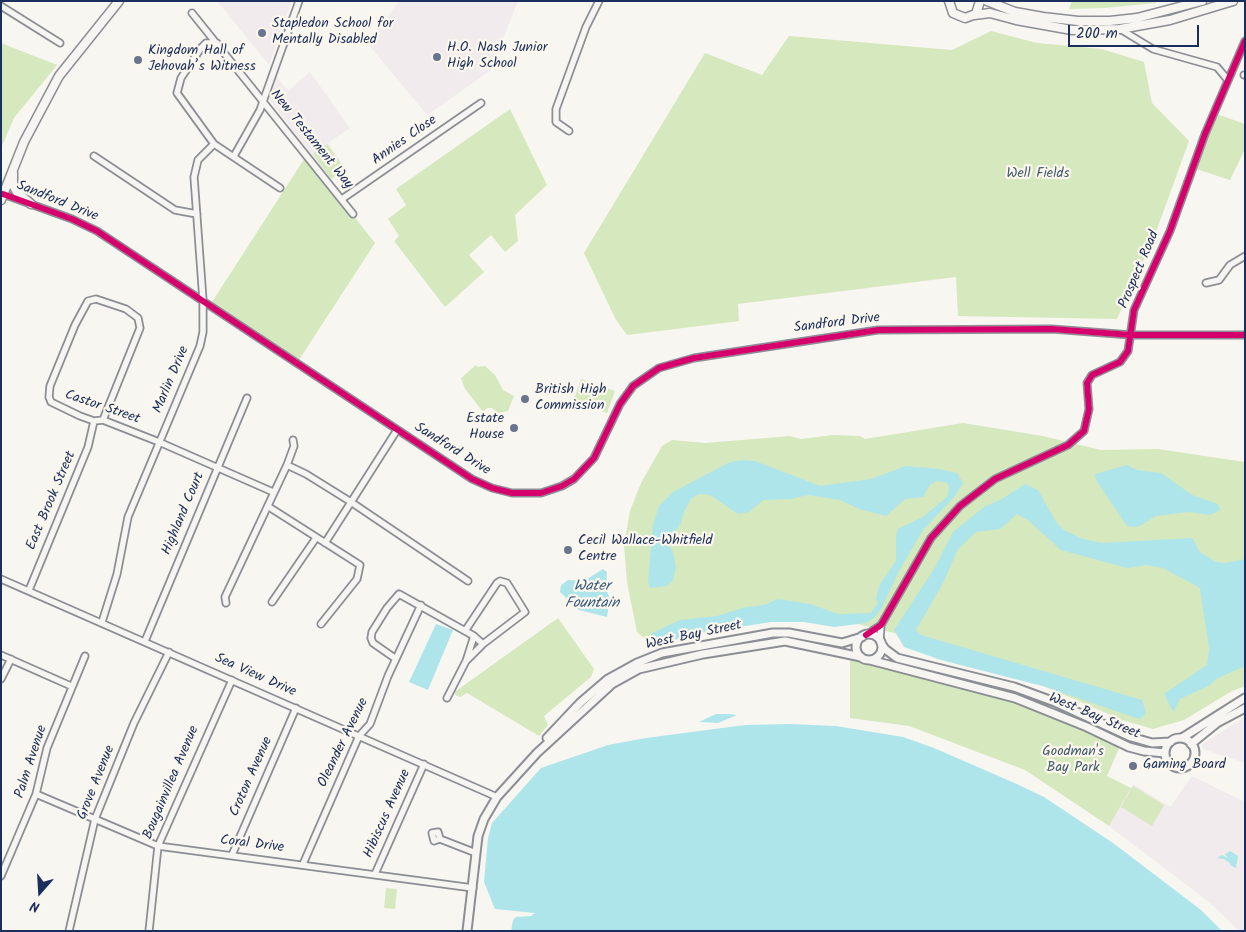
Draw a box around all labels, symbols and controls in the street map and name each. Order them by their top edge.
scale bar [1071,15,1202,47]
place label: Stapledon School for Mentally Disabled [272,17,393,49]
text: 200 m [1076,22,1118,46]
marker: Stapledon School for Mentally Disabled [256,27,268,39]
place label: H.O. Nash Junior High School [447,41,547,74]
place label: Kingdom Hall of Jehovah’s Witness [148,44,256,76]
marker: H.O. Nash Junior High School [431,51,443,63]
marker: Kingdom Hall of Jehovah’s Witness [132,54,144,66]
street label: New Testament Way [266,87,356,193]
street label: Annies Close [369,113,441,169]
park label: Well Fields [1006,167,1070,183]
street label: Sandford Drive [14,178,100,226]
street label: Prospect Road [1116,229,1164,311]
street label: Sandford Drive [793,310,881,338]
street label: Marlin Drive [150,344,194,416]
place label: British High Commission [535,383,607,416]
street label: Castor Street [62,387,142,429]
marker: British High Commission [519,393,531,405]
place label: Estate House [466,412,504,444]
street label: Sandford Drive [411,420,493,480]
marker: Estate House [508,422,520,434]
street label: East Brook Street [24,449,80,553]
street label: Highland Court [159,470,209,558]
place label: Cecil Wallace-Whitfield Centre [578,534,712,566]
marker: Cecil Wallace-Whitfield Centre [562,544,574,556]
water label: Water Fountain [565,578,619,613]
street label: West Bay Street [645,618,743,654]
street label: Sea View Drive [212,651,298,701]
street label: West Bay Street [1046,690,1142,744]
street label: Oleander Avenue [315,696,373,790]
street label: Palm Avenue [12,723,52,801]
street label: Bougainvillea Avenue [140,724,204,842]
street label: Croton Avenue [227,735,277,819]
street label: Grove Avenue [74,743,120,823]
park label: Goodman's Bay Park [1042,745,1104,778]
place label: Gaming Board [1143,758,1226,774]
marker: Gaming Board [1127,760,1139,772]
street label: Hibiscus Avenue [361,767,415,861]
street label: Coral Drive [219,833,285,857]
north arrow [15,867,65,917]
text: N [27,894,43,918]

